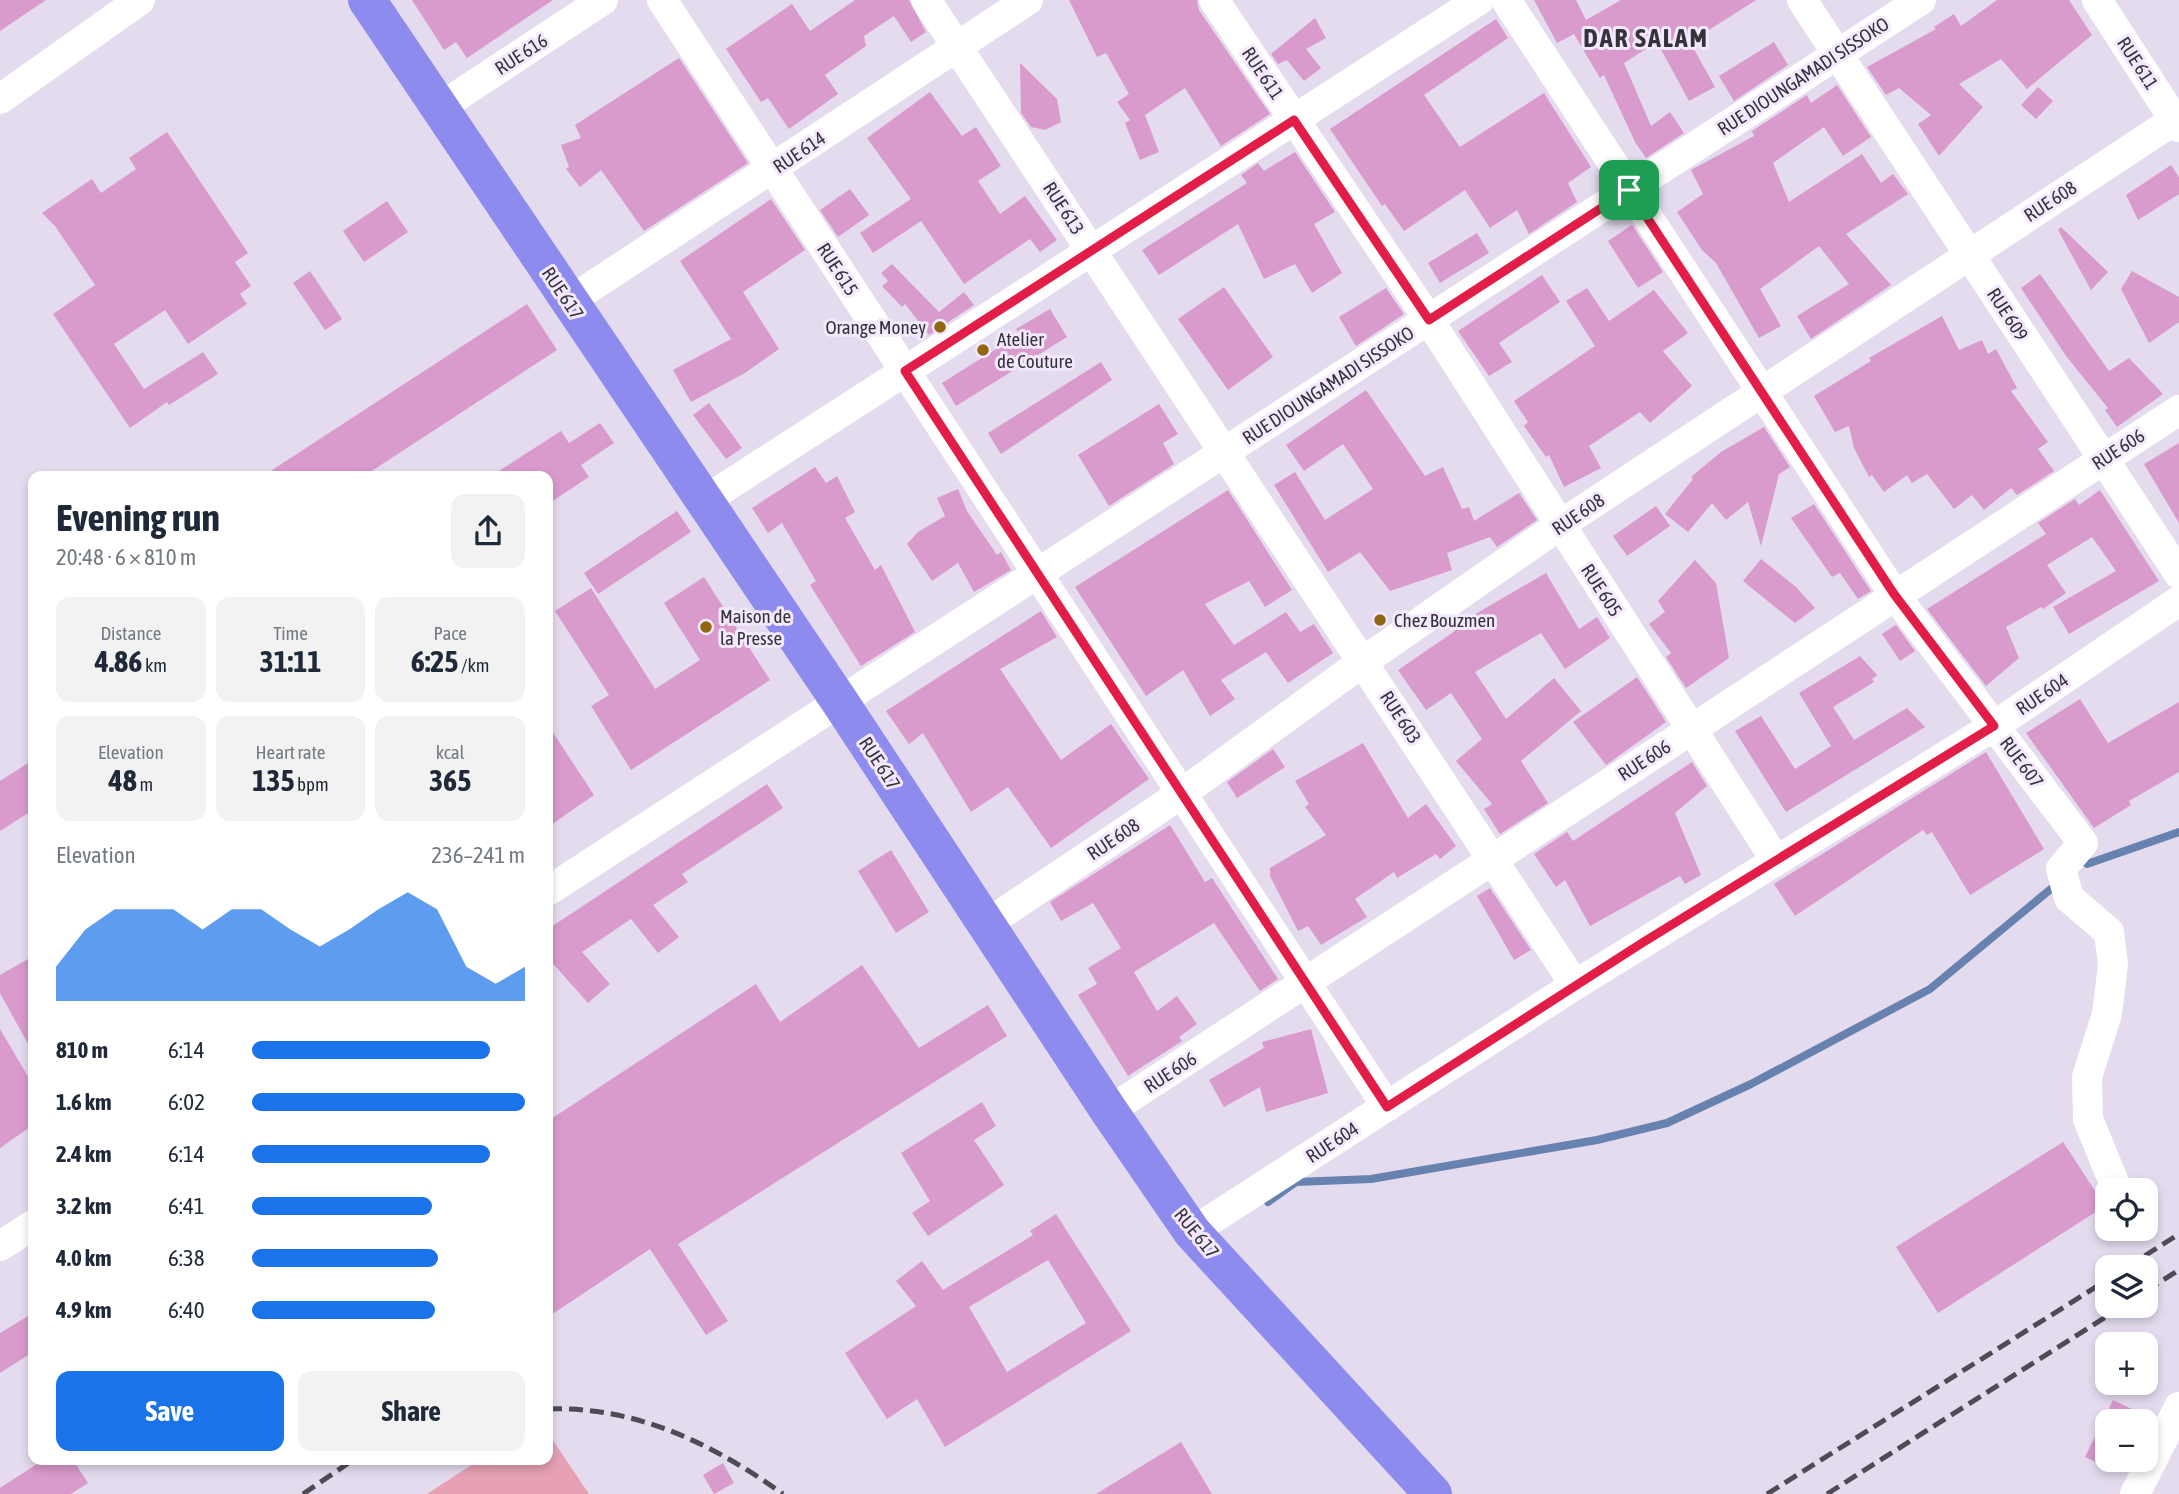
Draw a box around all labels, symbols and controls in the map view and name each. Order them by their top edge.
street label: RUE DIOUNGAMADI SISSOKO [1713,12,1893,140]
district label: DAR SALAM [1583,23,1709,53]
street label: RUE 616 [491,29,551,79]
street label: RUE 611 [2113,33,2163,93]
street label: RUE 611 [1238,43,1288,103]
street label: RUE 614 [769,127,829,177]
pin [1599,160,1659,220]
icon: arrive [1610,171,1648,209]
street label: RUE 608 [2020,176,2080,226]
street label: RUE 613 [1039,178,1089,238]
street label: RUE 615 [813,239,863,299]
street label: RUE 617 [538,263,588,323]
street label: RUE 609 [1983,284,2033,344]
place label: Orange Money [825,316,926,338]
marker: Orange Money [932,319,948,335]
street label: RUE DIOUNGAMADI SISSOKO [1238,321,1418,449]
place label: Atelier de Couture [997,328,1073,372]
marker: Atelier de Couture [975,342,991,358]
street label: RUE 606 [2088,424,2148,474]
street label: RUE 608 [1548,489,1608,539]
button: share [451,494,525,568]
text: Evening run [56,496,220,539]
text: 20:48 · 6 × 810 m [56,544,196,570]
street label: RUE 605 [1577,560,1627,620]
place label: Maison de la Presse [720,605,791,649]
place label: Chez Bouzmen [1394,609,1495,631]
marker: Chez Bouzmen [1372,612,1388,628]
marker: Maison de la Presse [698,619,714,635]
text: Distance [100,622,161,644]
text: Time [273,622,308,644]
text: Pace [433,622,467,644]
text: 4.86 [95,644,142,678]
text: 31:11 [260,644,321,678]
text: 6:25 [411,644,458,678]
text: km [142,654,167,676]
text: /km [458,654,490,676]
street label: RUE 604 [2012,669,2072,719]
street label: RUE 603 [1376,687,1426,747]
street label: RUE 607 [1996,732,2048,792]
street label: RUE 617 [855,733,905,793]
street label: RUE 606 [1614,735,1674,785]
text: Elevation [98,741,164,763]
text: Heart rate [256,741,325,763]
text: kcal [436,741,465,763]
text: 48 [109,763,137,797]
text: 135 [252,763,295,797]
text: 365 [429,763,471,797]
text: m [137,773,153,795]
text: bpm [295,773,329,795]
street label: RUE 608 [1083,814,1143,864]
text: Elevation [56,842,136,868]
text: 236–241 m [431,842,525,868]
text: 810 m [56,1037,108,1063]
text: 6:14 [168,1037,205,1063]
street label: RUE 606 [1140,1047,1200,1097]
text: 1.6 km [56,1089,112,1115]
text: 6:02 [168,1089,205,1115]
street label: RUE 604 [1302,1117,1362,1167]
text: 2.4 km [56,1141,112,1167]
text: 6:14 [168,1141,205,1167]
map controls [2095,1178,2158,1472]
button: locate [2095,1178,2158,1241]
text: 3.2 km [56,1193,112,1219]
text: 6:41 [168,1193,205,1219]
street label: RUE 617 [1170,1203,1224,1263]
text: 4.0 km [56,1245,112,1271]
text: 6:38 [168,1245,205,1271]
button: layers [2095,1255,2158,1318]
text: 4.9 km [56,1297,112,1323]
text: 6:40 [168,1297,205,1323]
button: + [2095,1332,2158,1395]
button: Save [56,1371,284,1451]
button: Share [298,1371,525,1451]
button: − [2095,1409,2158,1472]

